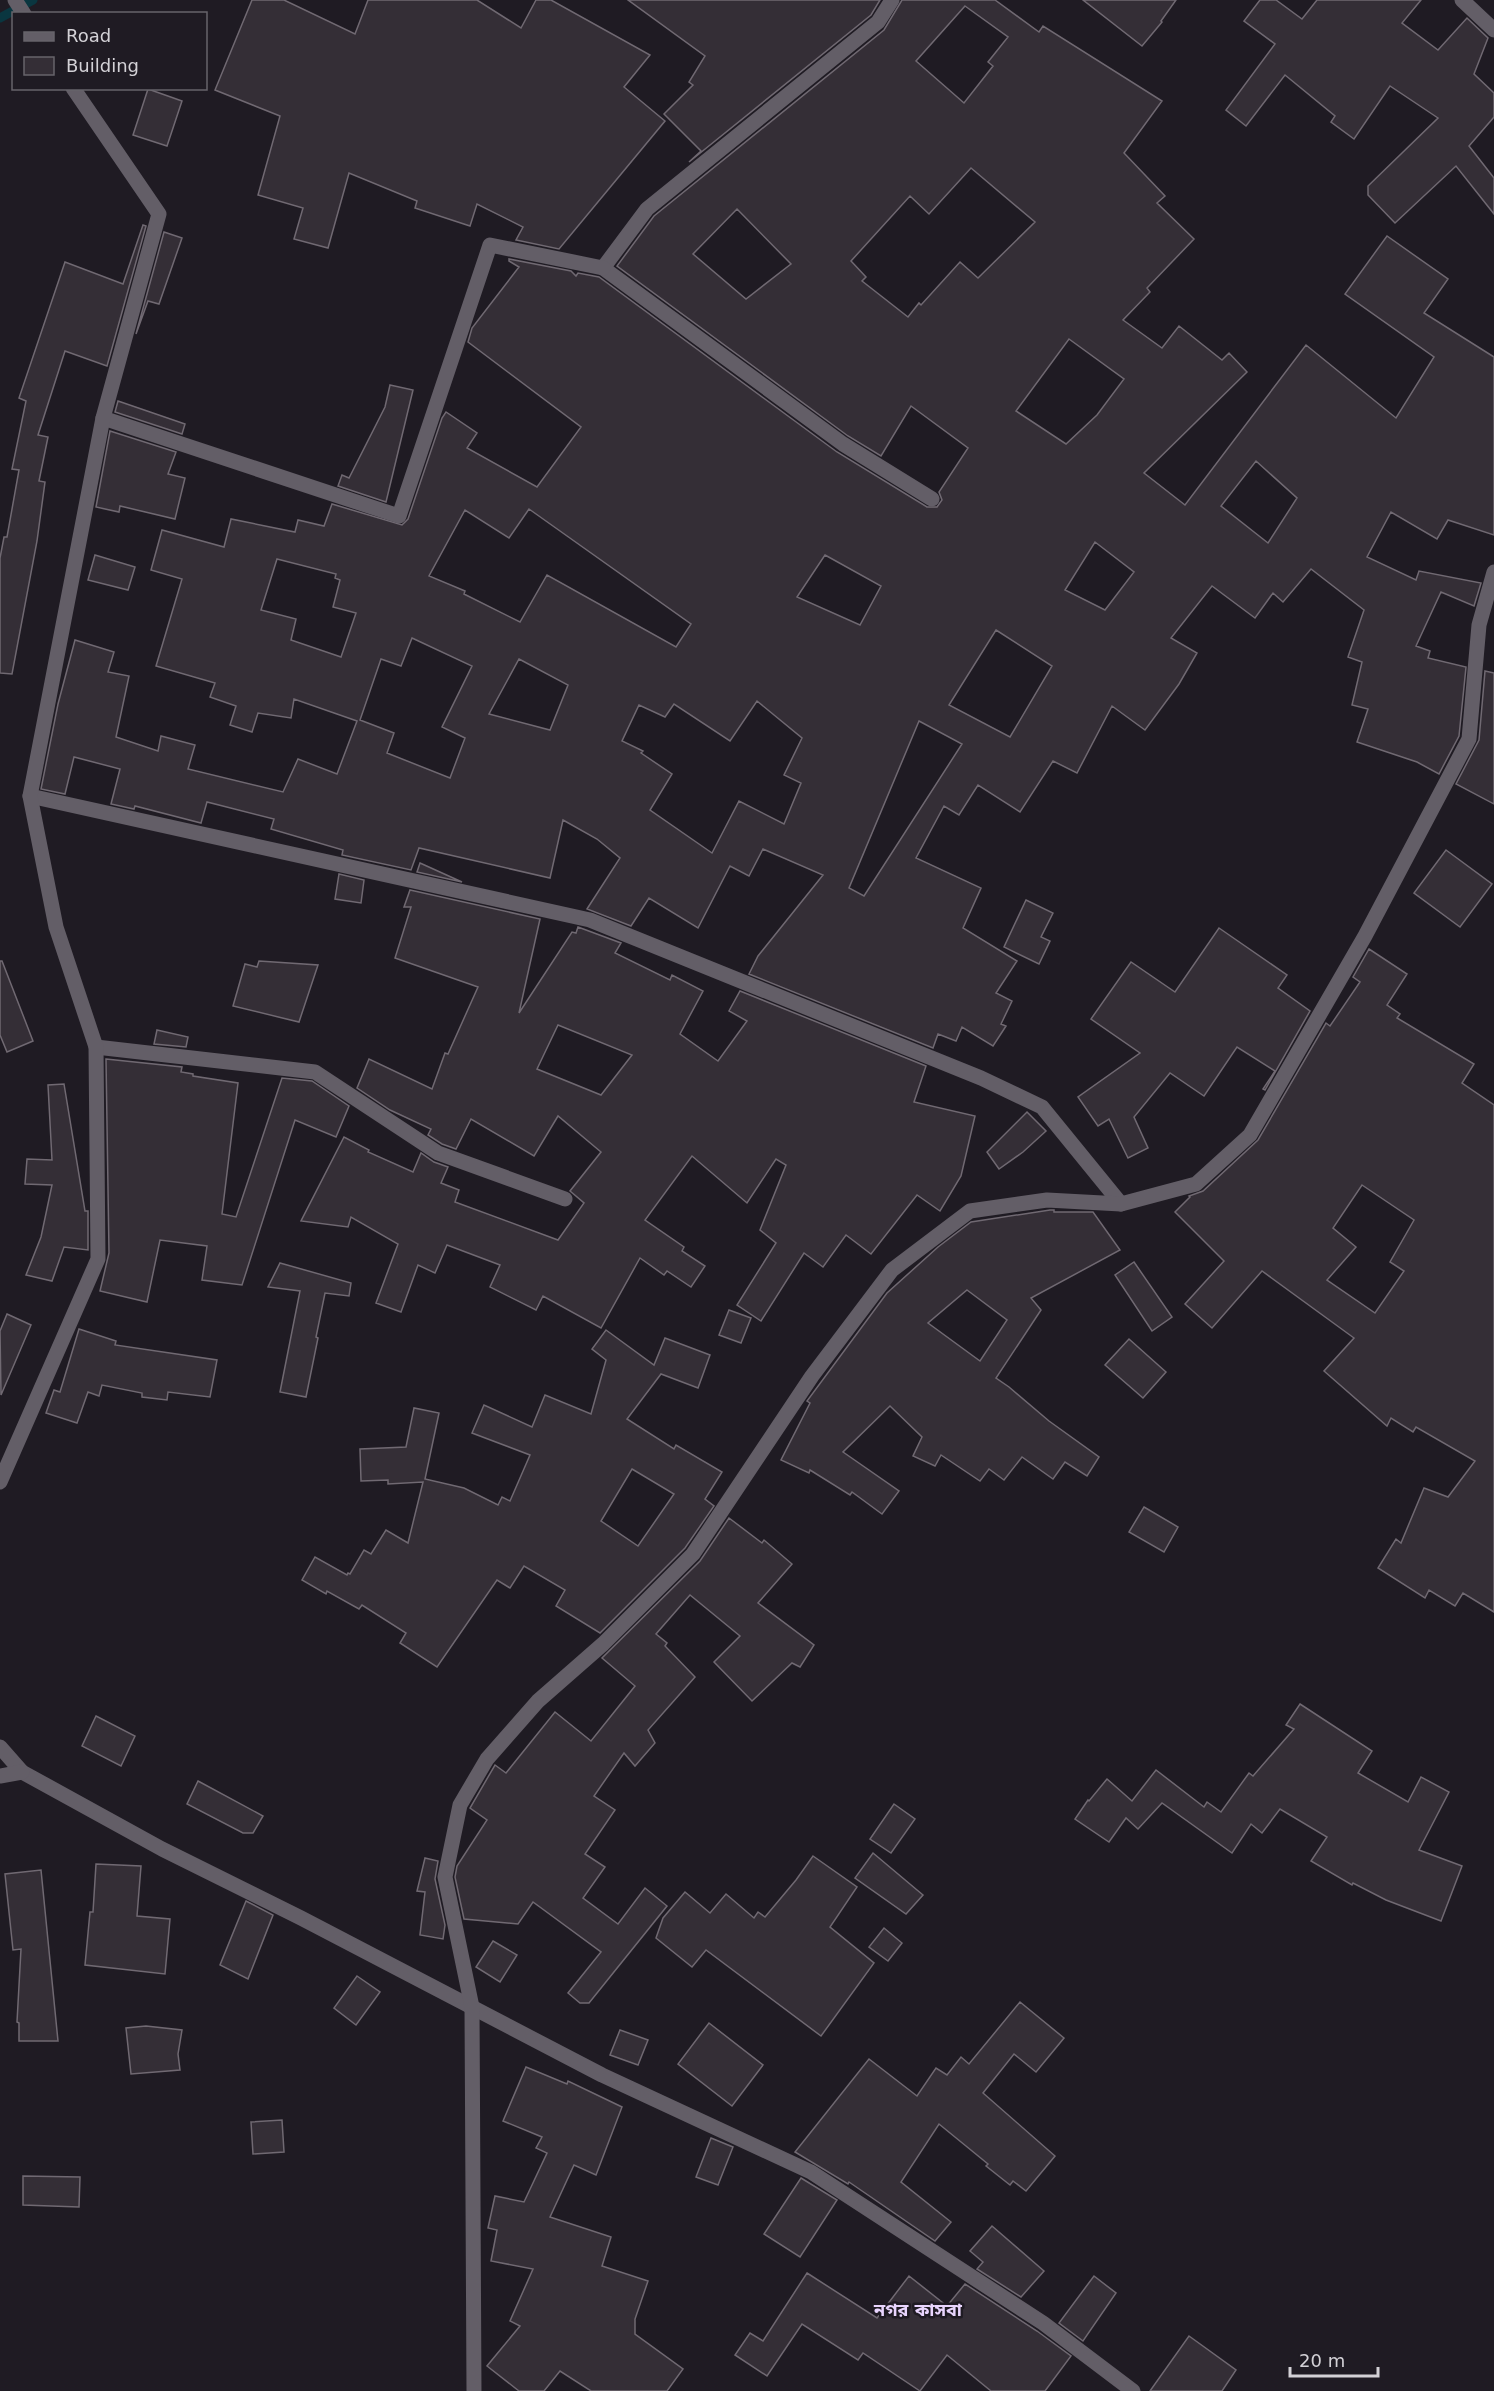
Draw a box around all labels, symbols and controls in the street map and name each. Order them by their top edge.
legend [12,12,207,90]
text: Road [66,25,111,46]
text: Building [66,55,139,76]
district label: নগর কাসবা [873,2299,963,2320]
scale bar [1290,2340,1378,2378]
text: 20 m [1299,2350,1345,2371]

